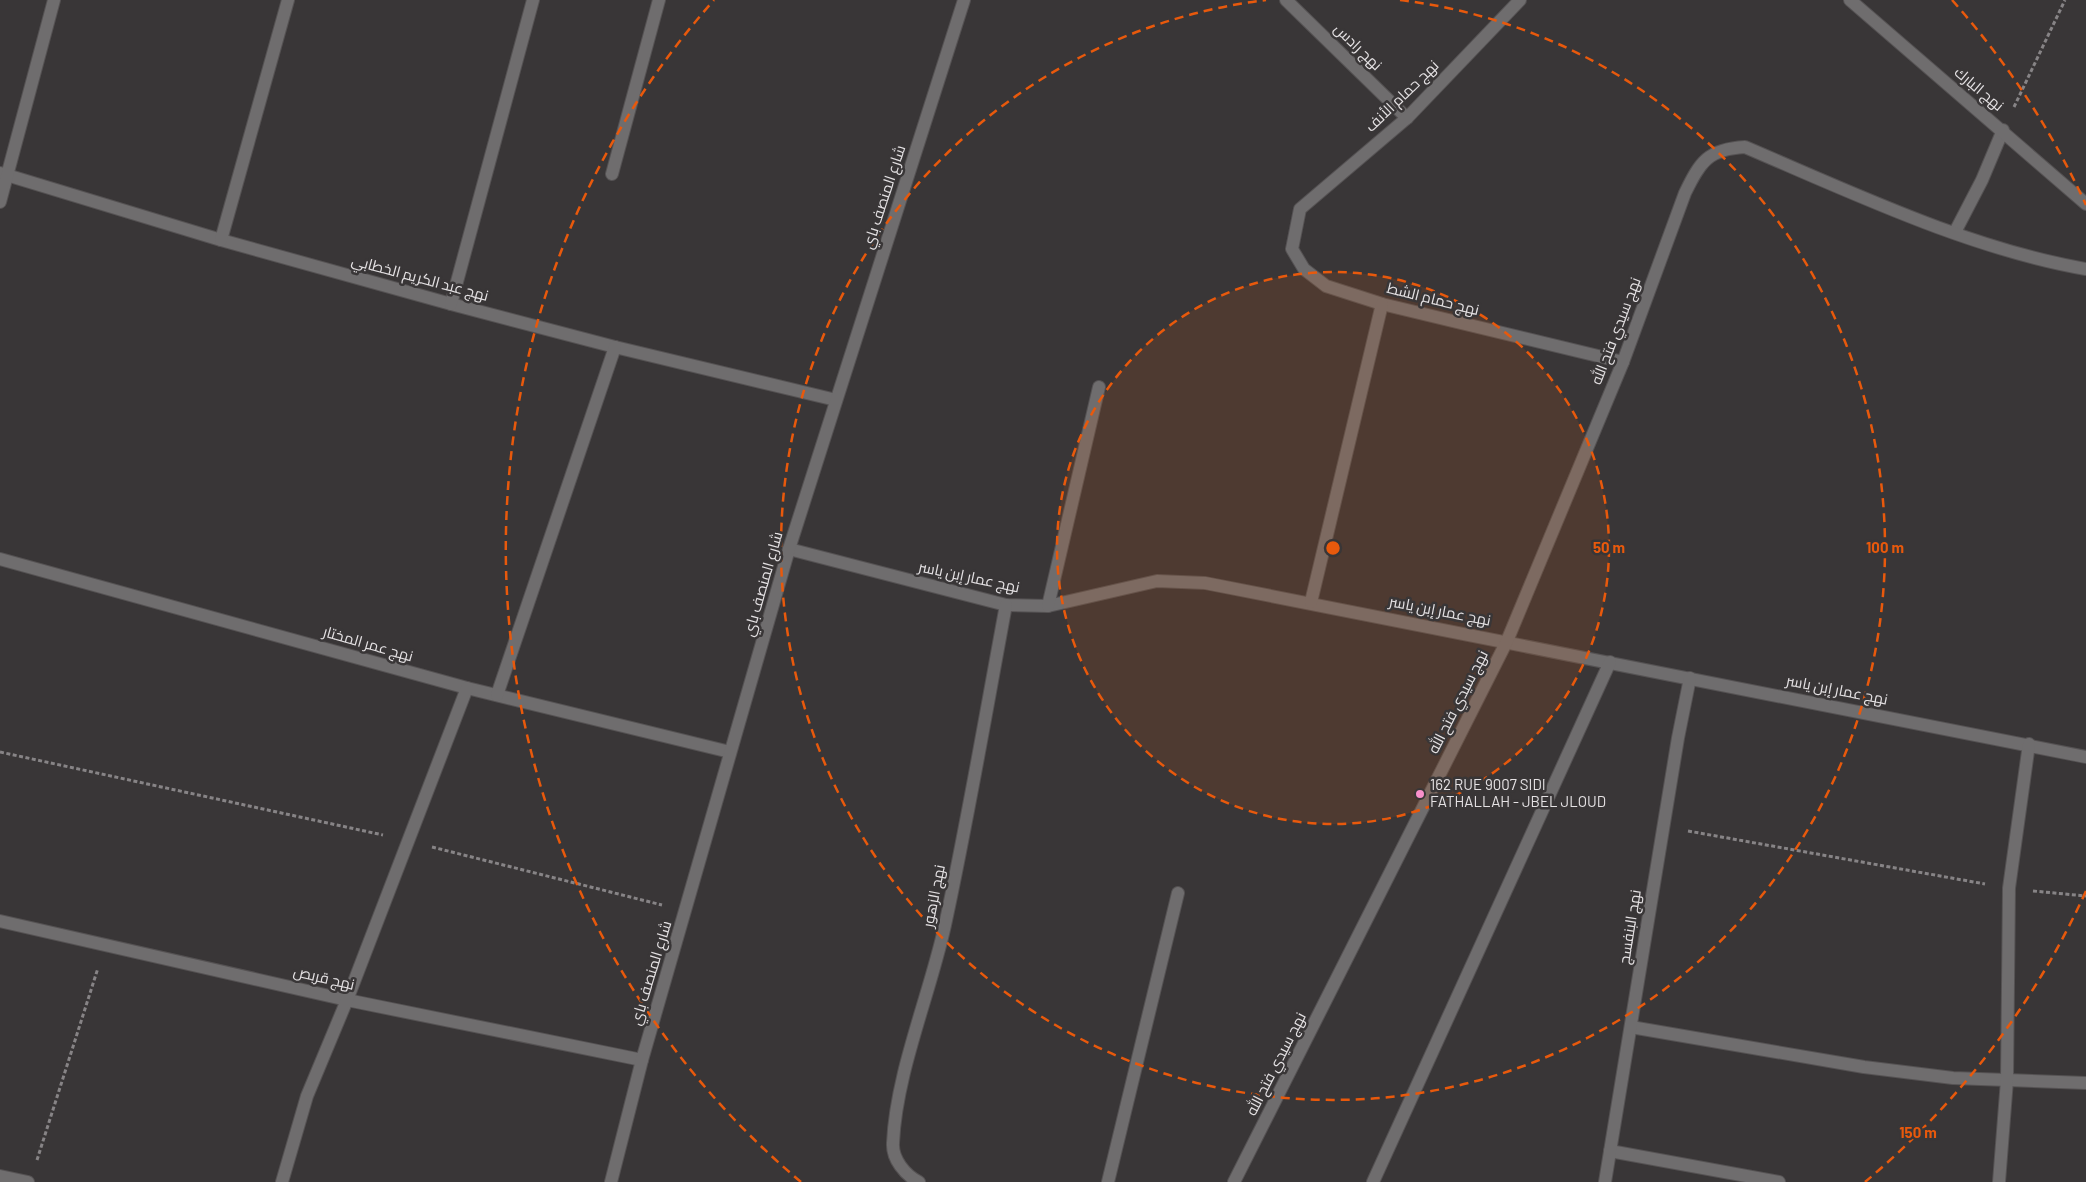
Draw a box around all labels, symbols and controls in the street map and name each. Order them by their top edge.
street label: نهج رادس [1329,19,1386,76]
street label: نهج حمام الأنف [1361,56,1444,137]
street label: نهج البارك [1949,62,2008,116]
street label: شارع المنصف باي [858,142,912,252]
street label: نهج عبد الكريم الخطابي [349,250,491,308]
street label: نهج سيدي فتح الله [1586,274,1648,388]
street label: نهج حمام الشط [1384,278,1481,321]
street label: شارع المنصف باي [738,529,789,639]
text: 50 m [1593,538,1625,556]
text: 100 m [1866,538,1904,556]
centre of rings [1324,539,1342,557]
street label: نهج عمار إبن ياسر [915,556,1022,598]
street label: نهج عمار إبن ياسر [1386,591,1493,632]
street label: نهج عمر المختار [319,621,415,667]
street label: نهج سيدي فتح الله [1423,647,1494,758]
street label: نهج عمار إبن ياسر [1783,670,1890,711]
place label: 162 RUE 9007 SIDI FATHALLAH - JBEL JLOUD [1430,775,1606,810]
marker: 162 RUE 9007 SIDI FATHALLAH - JBEL JLOUD [1414,788,1426,800]
street label: نهج الزهور [918,863,951,930]
street label: نهج البنفسج [1614,888,1647,966]
street label: شارع المنصف باي [626,918,678,1028]
street label: نهج قربص [291,961,357,996]
street label: نهج سيدي فتح الله [1241,1009,1312,1120]
text: 150 m [1899,1123,1937,1141]

